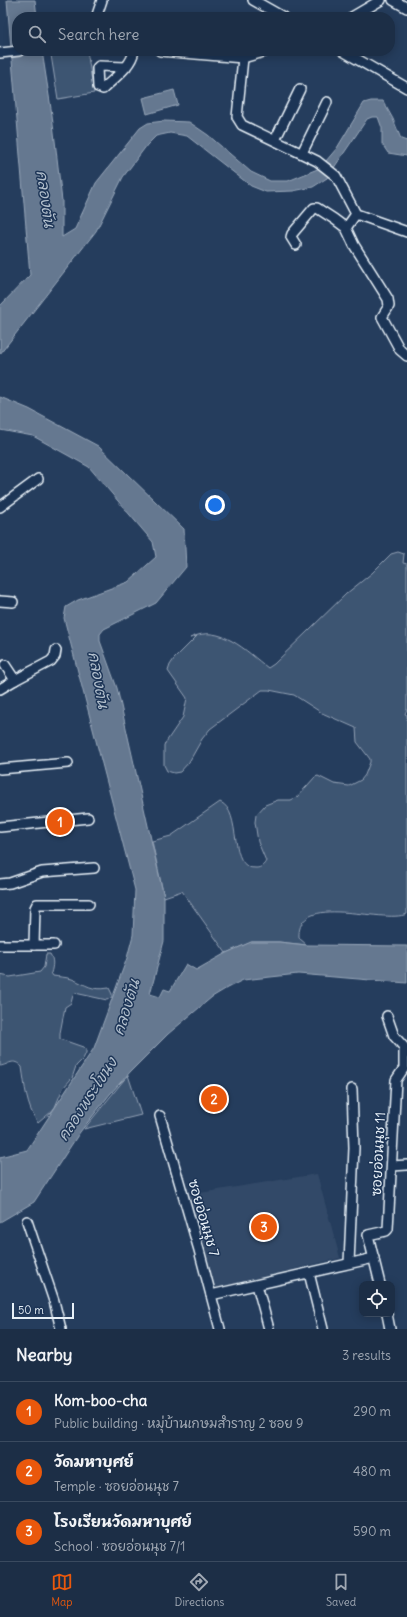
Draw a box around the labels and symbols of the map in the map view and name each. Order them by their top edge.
water label: คลองตัน [33,169,59,229]
your location [205,495,225,515]
water label: คลองตัน [85,650,113,710]
pin: 1 [47,807,73,837]
water label: คลองตัน [109,976,144,1037]
water label: คลองพระโขนง [53,1053,122,1144]
pin: 2 [201,1084,227,1114]
street label: ซอยอ่อนนุช 11 [367,1112,390,1196]
street label: ซอยอ่อนนุช 7 [183,1177,224,1259]
pin: 3 [251,1212,277,1242]
scale bar [12,1301,74,1320]

